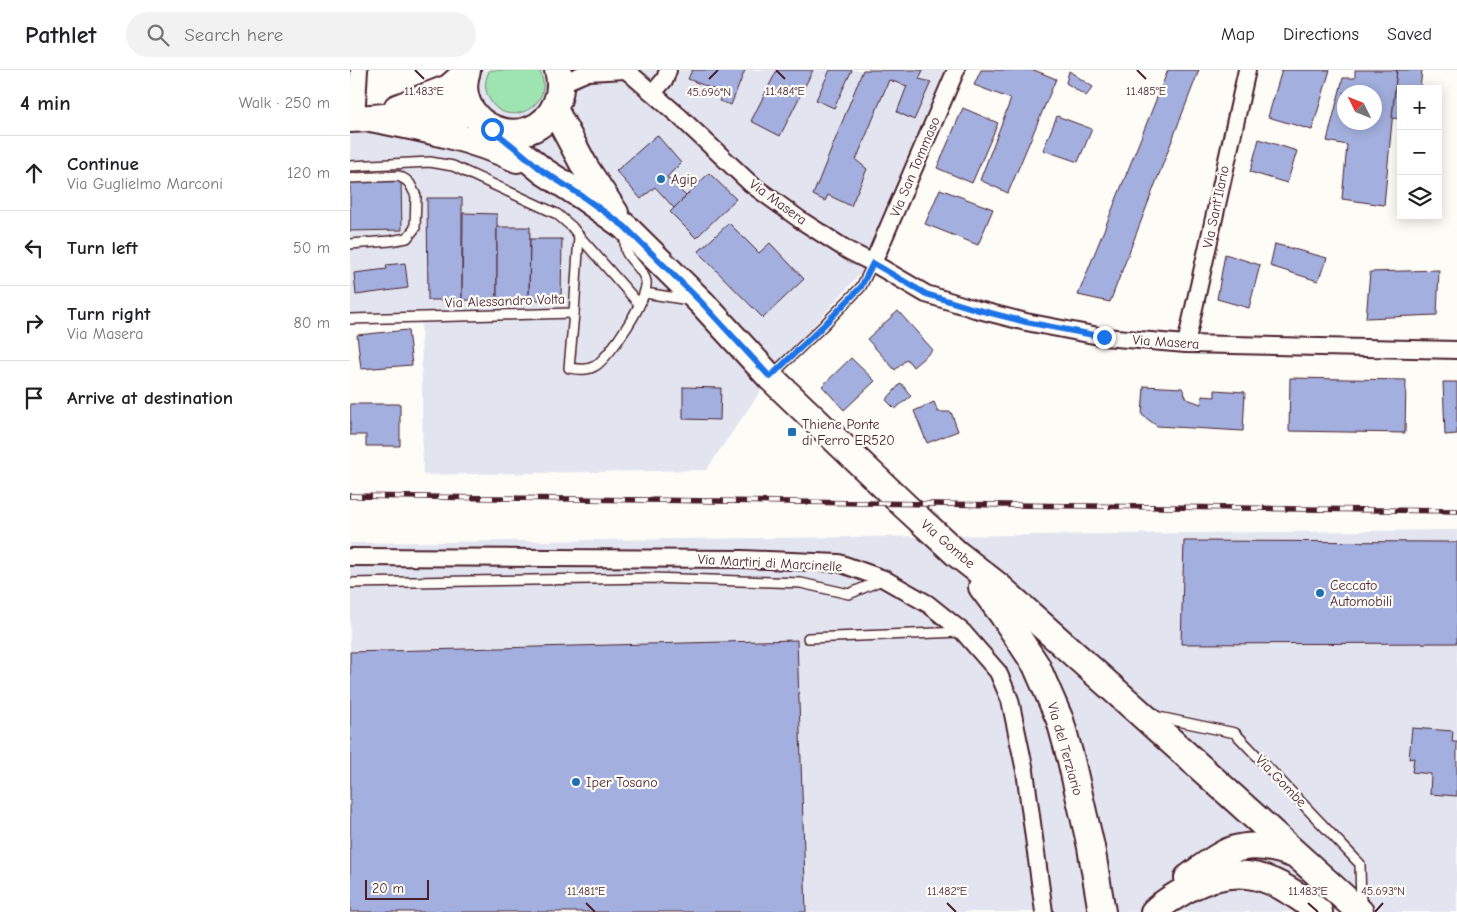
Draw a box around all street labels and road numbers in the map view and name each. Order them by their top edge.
street label: Via San Tommaso [886,114,944,220]
street label: Via Sant'Ilario [1199,164,1233,250]
street label: Via Masera [746,175,810,229]
street label: Via Alessandro Volta [445,290,565,312]
street label: Via Masera [1132,331,1200,353]
street label: Via Gombe [917,516,979,572]
street label: Via Martiri di Marcinelle [697,551,843,575]
street label: Via del Terziario [1044,700,1086,798]
street label: Via Gombe [1252,751,1310,811]

